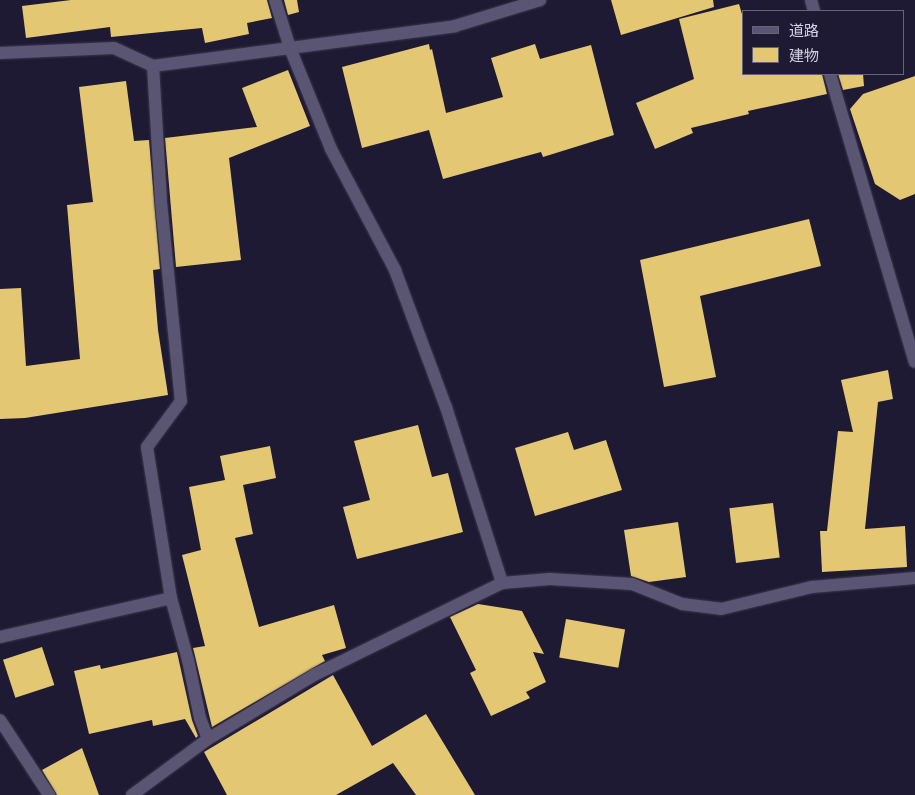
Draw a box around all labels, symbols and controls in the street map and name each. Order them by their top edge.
legend [742,10,905,75]
text: 道路 [789,22,819,40]
text: 建物 [789,47,819,65]

